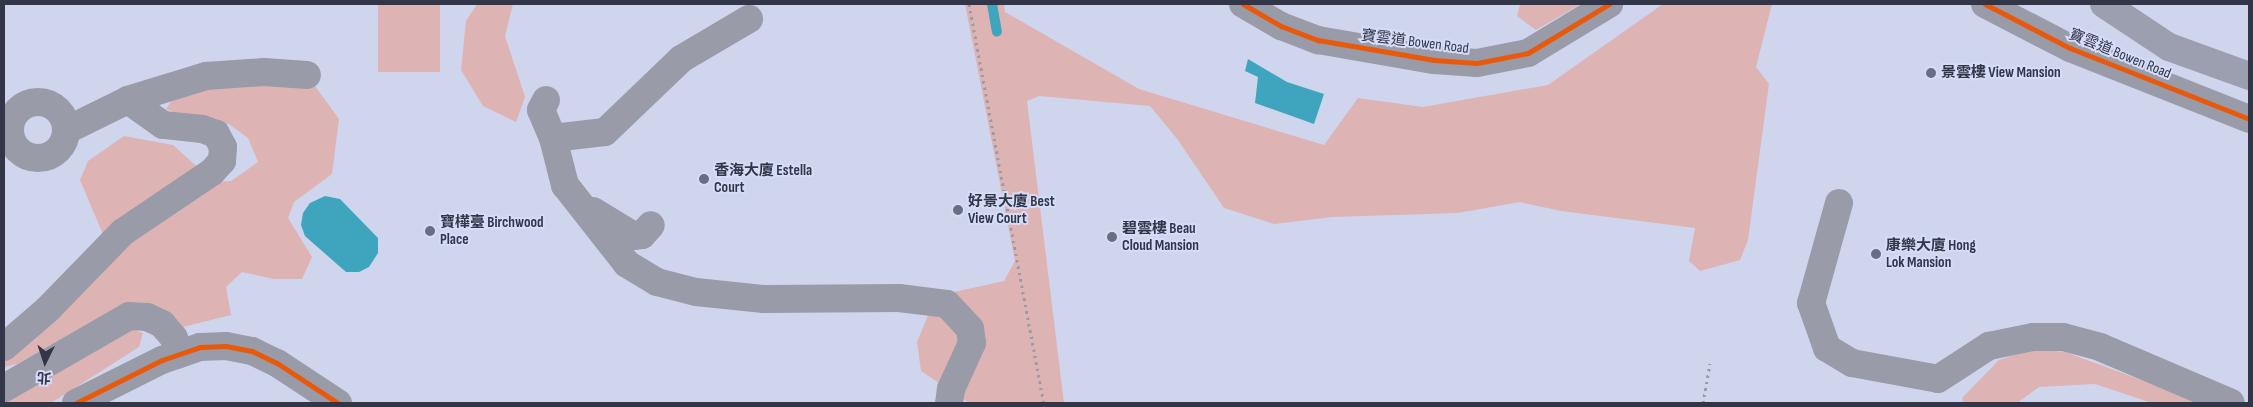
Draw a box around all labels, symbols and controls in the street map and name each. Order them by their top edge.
street label: 寶雲道 Bowen Road [2066,25,2174,83]
street label: 寶雲道 Bowen Road [1360,26,1470,58]
place label: 景雲樓 View Mansion [1941,64,2061,82]
marker: 景雲樓 View Mansion [1925,67,1937,79]
place label: 香海大廈 Estella Court [714,161,812,196]
marker: 香海大廈 Estella Court [698,173,710,185]
place label: 好景大廈 Best View Court [968,192,1055,227]
marker: 好景大廈 Best View Court [952,204,964,216]
place label: 寶樺臺 Birchwood Place [440,213,544,248]
place label: 碧雲樓 Beau Cloud Mansion [1122,219,1199,254]
marker: 寶樺臺 Birchwood Place [424,225,436,237]
marker: 碧雲樓 Beau Cloud Mansion [1106,231,1118,243]
place label: 康樂大廈 Hong Lok Mansion [1886,236,1976,271]
marker: 康樂大廈 Hong Lok Mansion [1870,248,1882,260]
north arrow [20,337,70,387]
text: 北 [36,368,51,386]

